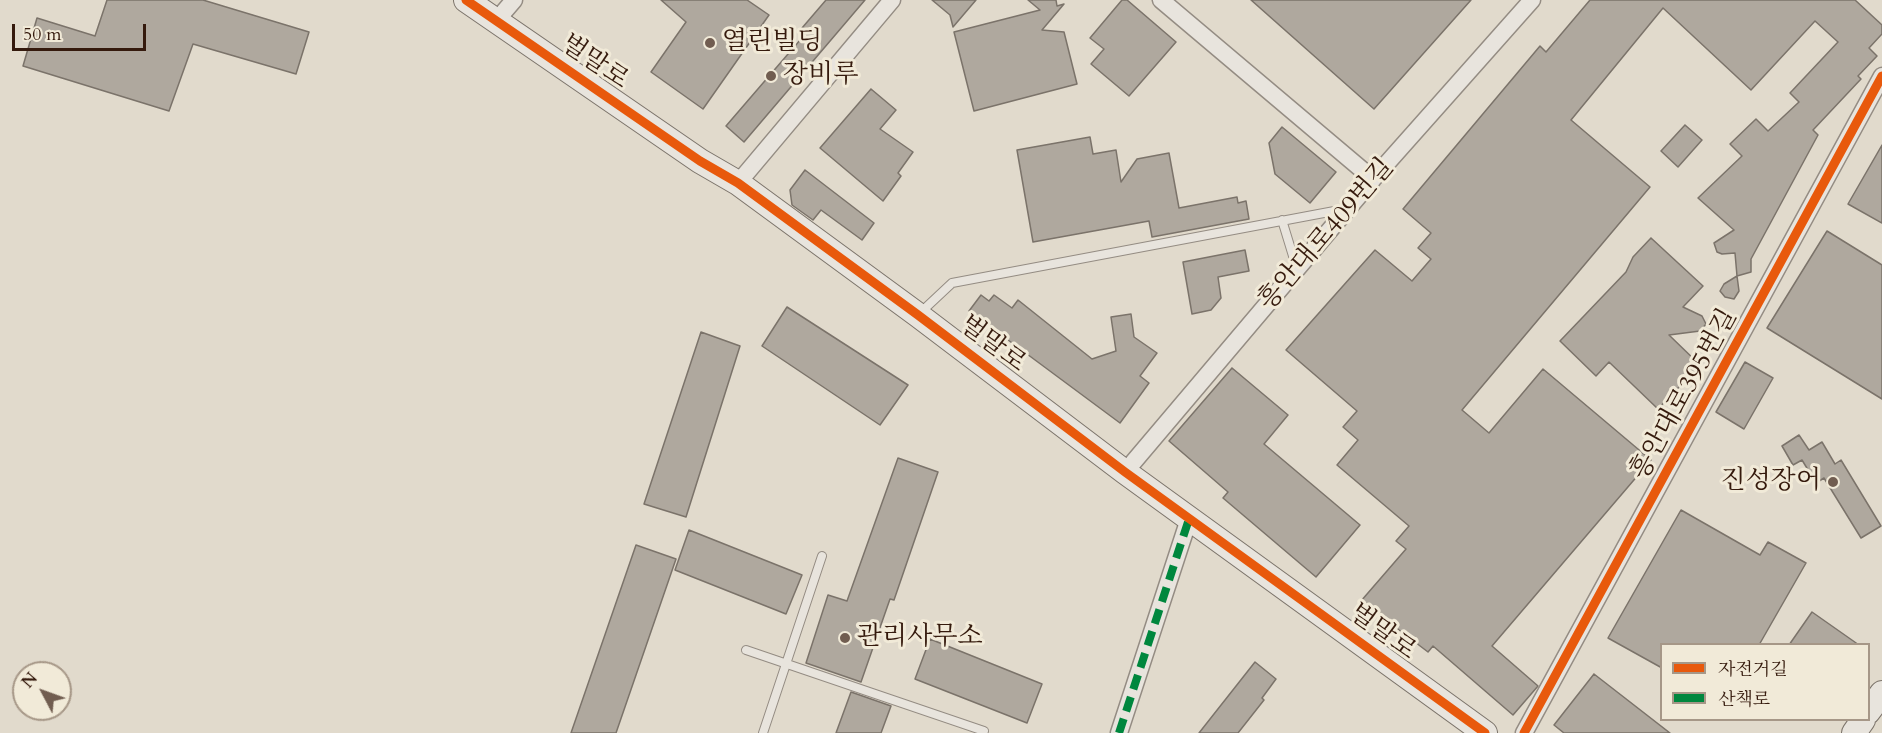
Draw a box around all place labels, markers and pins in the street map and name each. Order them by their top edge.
place label: 열린빌딩 [722,27,822,59]
marker: 열린빌딩 [703,36,717,50]
place label: 장비루 [783,60,858,92]
marker: 장비루 [764,69,778,83]
place label: 진성장어 [1721,466,1821,498]
marker: 진성장어 [1826,475,1840,489]
place label: 관리사무소 [857,622,983,654]
marker: 관리사무소 [838,631,852,645]

